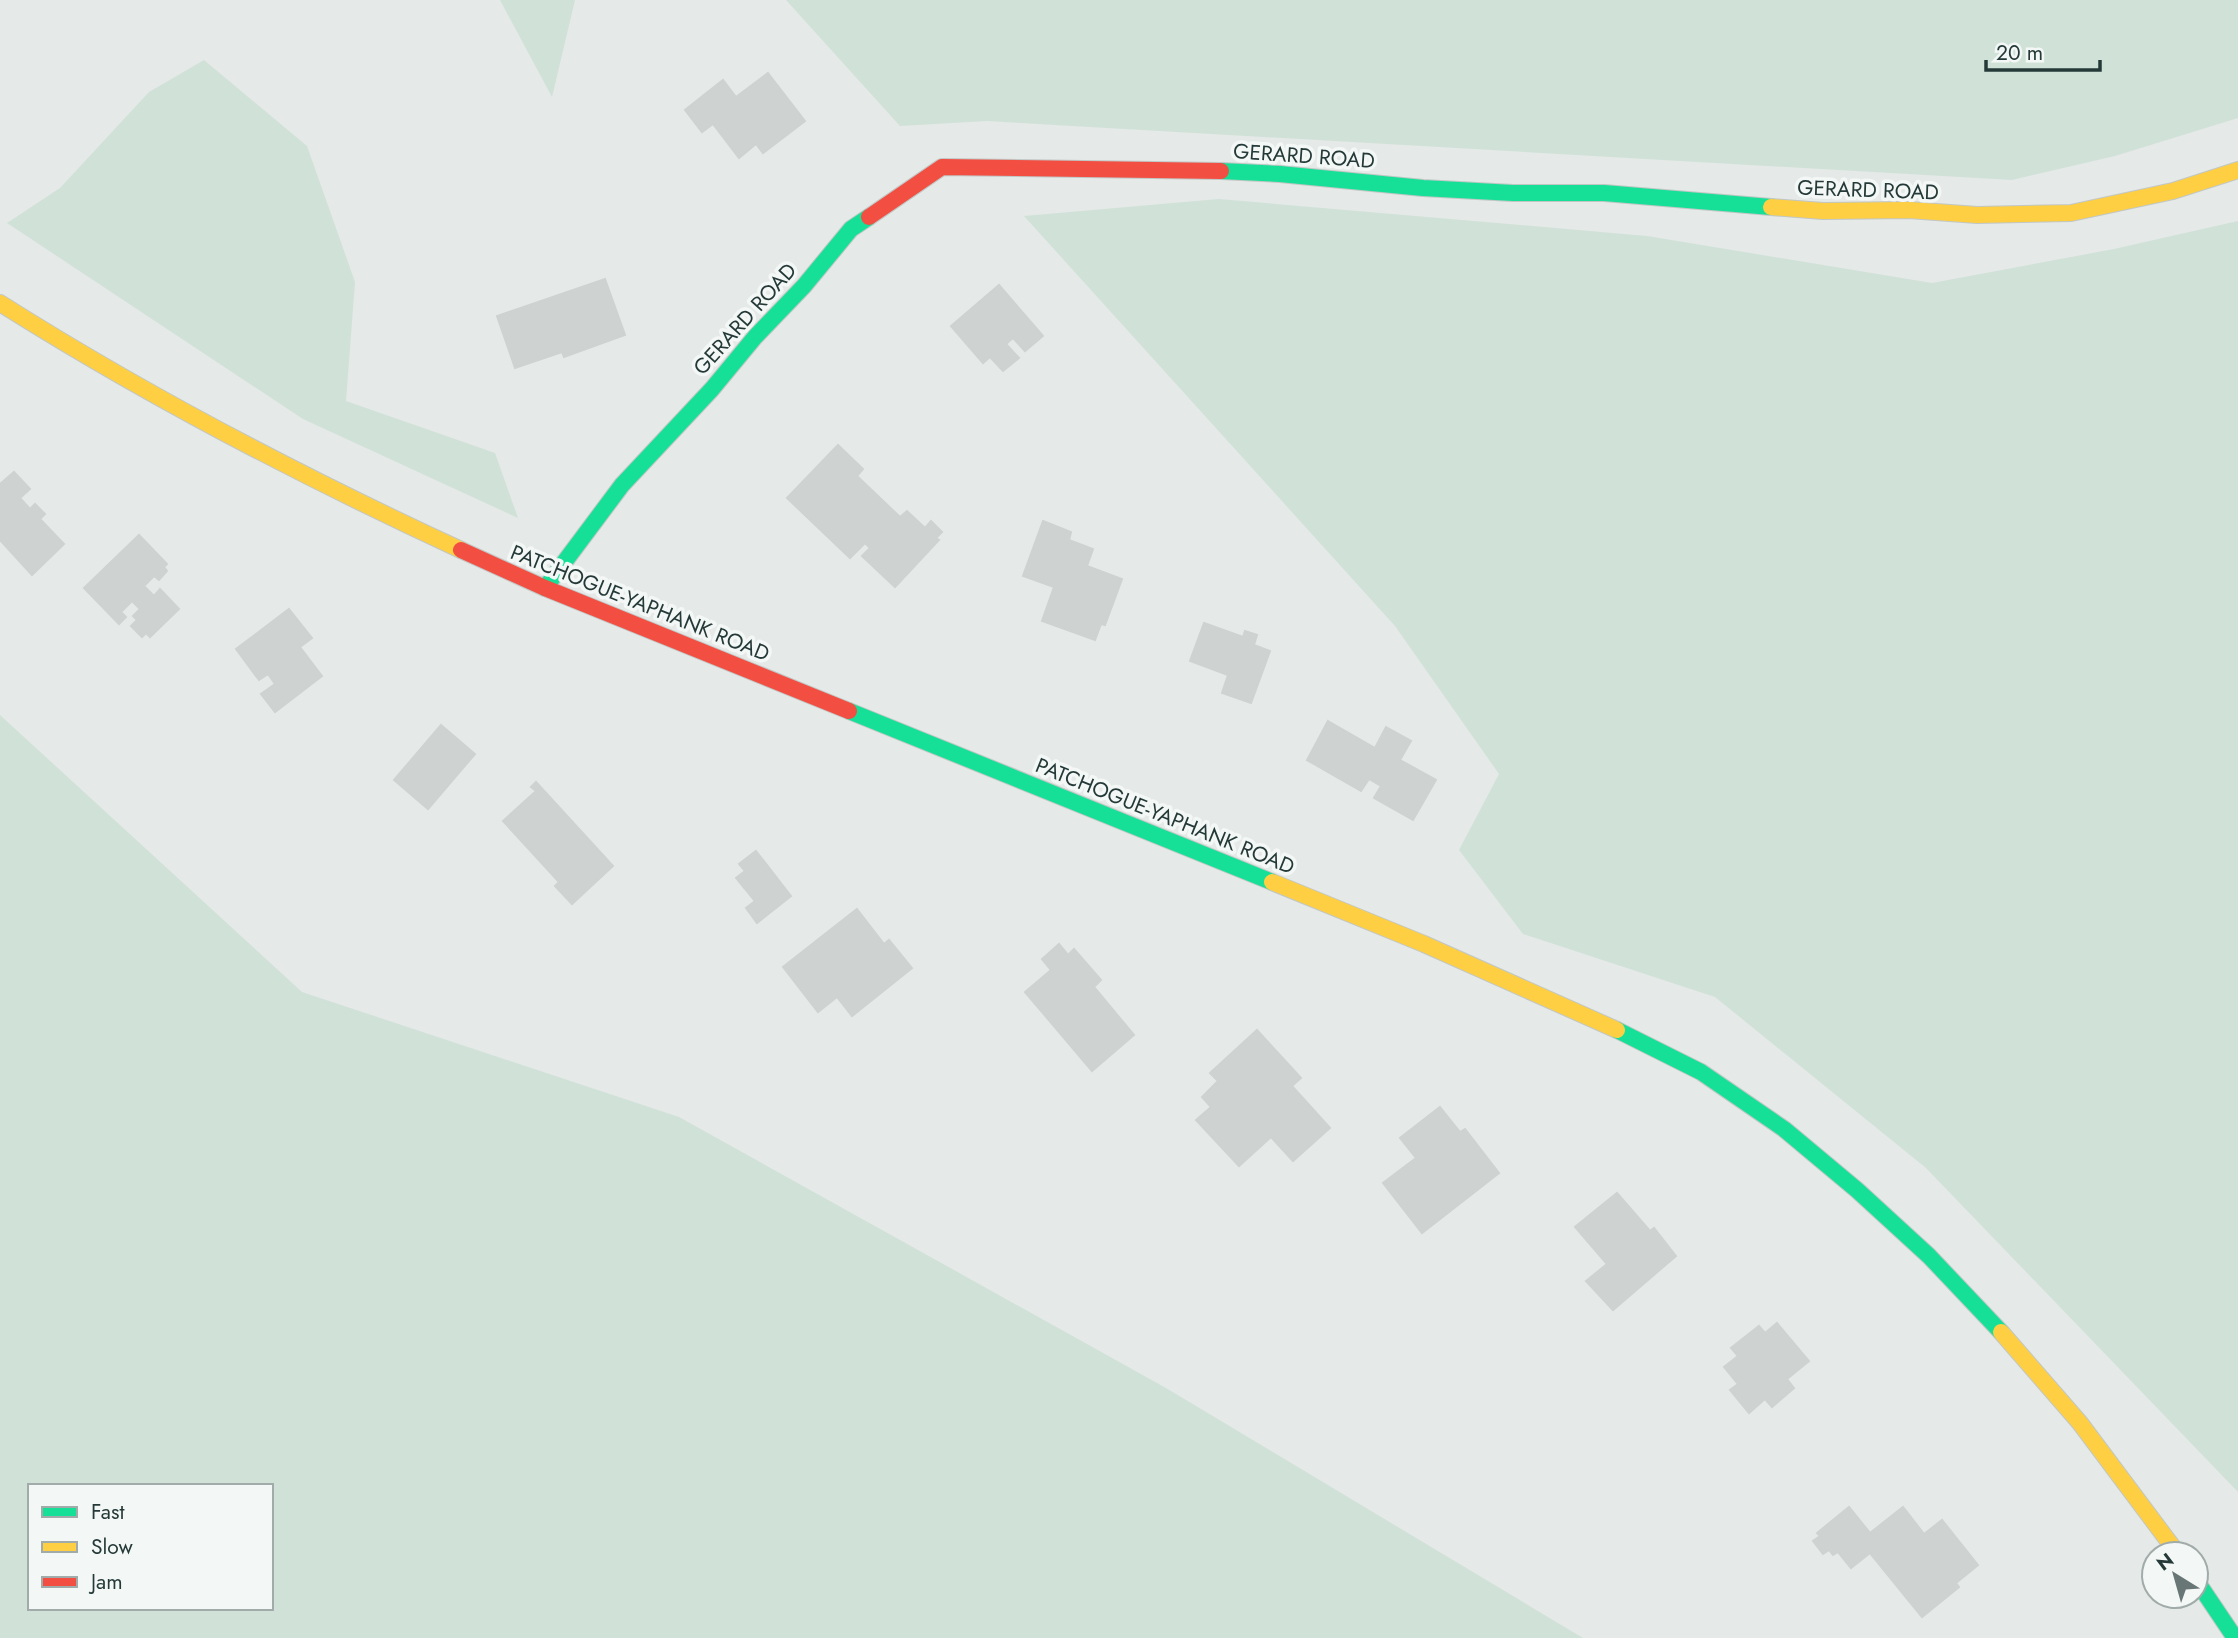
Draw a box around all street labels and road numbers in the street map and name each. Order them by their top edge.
street label: GERARD ROAD [1232,136,1376,176]
street label: GERARD ROAD [1797,173,1939,207]
street label: GERARD ROAD [686,256,804,382]
street label: PATCHOGUE-YAPHANK ROAD [506,537,774,669]
street label: PATCHOGUE-YAPHANK ROAD [1031,750,1299,882]

